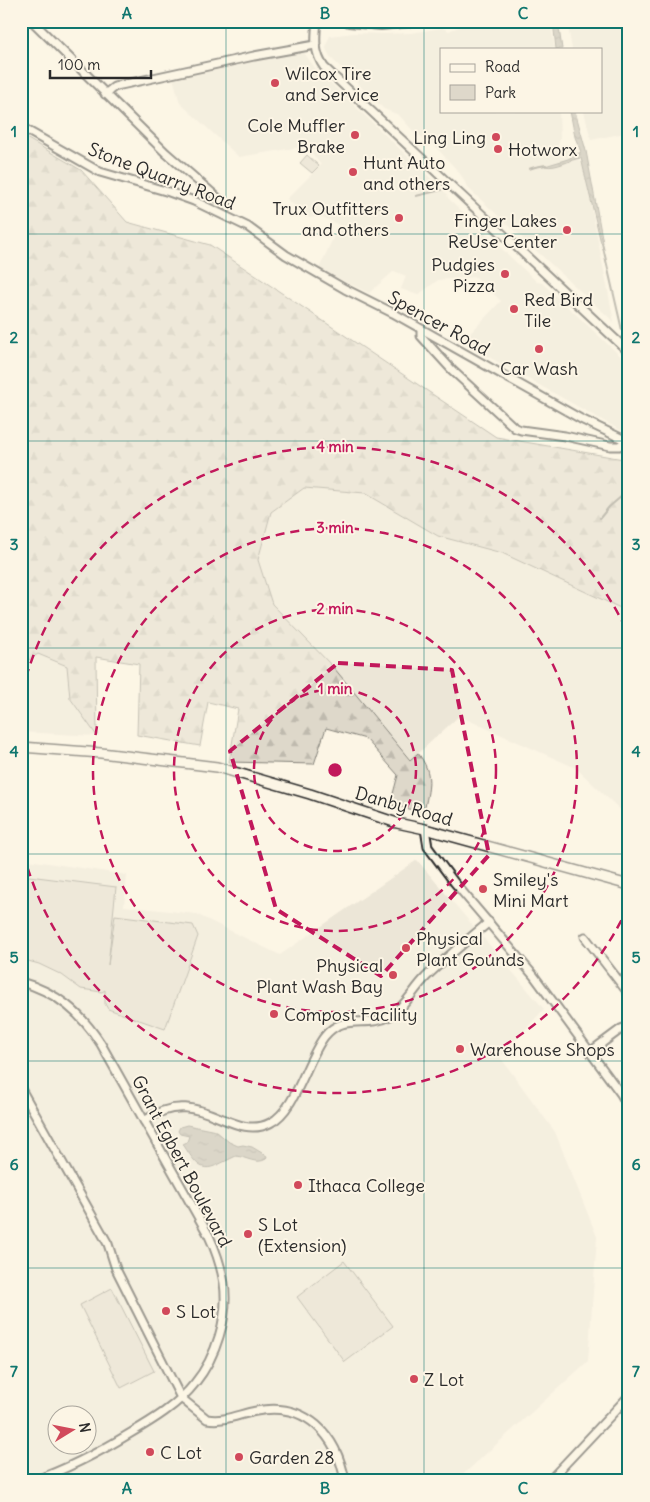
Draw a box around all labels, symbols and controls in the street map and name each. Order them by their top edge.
text: A [122,3,132,23]
text: B [320,3,331,23]
text: C [518,3,529,23]
scale bar [50,48,151,80]
legend [440,48,602,112]
text: 100 m [58,55,100,74]
text: Road [485,57,520,76]
place label: Wilcox Tire and Service [285,62,379,106]
marker: Wilcox Tire and Service [269,77,281,89]
text: Park [485,83,516,102]
place label: Cole Muffler Brake [247,114,346,158]
text: 1 [11,121,17,141]
text: 1 [633,121,639,141]
place label: Ling Ling [413,126,486,149]
marker: Cole Muffler Brake [349,129,361,141]
marker: Ling Ling [490,131,502,143]
street label: Stone Quarry Road [85,137,239,215]
place label: Hotworx [508,138,578,161]
marker: Hotworx [492,143,504,155]
place label: Hunt Auto and others [363,151,450,195]
marker: Hunt Auto and others [347,166,359,178]
place label: Trux Outfitters and others [272,197,389,241]
place label: Finger Lakes ReUse Center [448,209,558,253]
marker: Trux Outfitters and others [393,212,405,224]
marker: Finger Lakes ReUse Center [561,224,573,236]
place label: Pudgies Pizza [431,253,495,297]
marker: Pudgies Pizza [499,268,511,280]
street label: Spencer Road [384,286,494,361]
place label: Red Bird Tile [524,288,594,332]
marker: Red Bird Tile [508,303,520,315]
text: 2 [10,327,19,347]
text: 2 [632,327,641,347]
marker: Car Wash [533,343,545,355]
place label: Car Wash [500,357,578,380]
text: 4 min [316,437,354,456]
text: 3 min [316,518,354,537]
text: 3 [9,534,19,554]
text: 3 [631,534,641,554]
text: 2 min [317,599,354,618]
text: 1 min [318,679,353,698]
text: 4 [9,741,19,761]
text: 4 [631,741,641,761]
centre of rings [326,761,344,779]
street label: Danby Road [353,781,456,831]
place label: Smiley's Mini Mart [493,868,568,912]
marker: Smiley's Mini Mart [477,883,489,895]
place label: Physical Plant Gounds [416,927,525,971]
marker: Physical Plant Gounds [400,942,412,954]
text: 5 [9,947,19,967]
text: 5 [631,947,641,967]
place label: Physical Plant Wash Bay [256,954,383,998]
marker: Physical Plant Wash Bay [387,969,399,981]
place label: Compost Facility [284,1003,418,1026]
marker: Compost Facility [268,1008,280,1020]
place label: Warehouse Shops [470,1038,615,1061]
marker: Warehouse Shops [454,1043,466,1055]
street label: Grant Egbert Boulevard [127,1071,237,1251]
text: 6 [9,1154,19,1174]
text: 6 [631,1154,641,1174]
place label: Ithaca College [308,1174,425,1197]
marker: Ithaca College [292,1179,304,1191]
place label: S Lot (Extension) [258,1213,346,1257]
marker: S Lot (Extension) [242,1228,254,1240]
place label: S Lot [176,1300,216,1323]
marker: S Lot [160,1305,172,1317]
text: 7 [10,1361,18,1381]
text: 7 [632,1361,640,1381]
place label: Z Lot [424,1368,464,1391]
marker: Z Lot [408,1373,420,1385]
north arrow [48,1404,98,1454]
text: N [75,1421,95,1434]
place label: C Lot [160,1441,202,1464]
marker: C Lot [144,1446,156,1458]
place label: Garden 28 [249,1446,335,1469]
marker: Garden 28 [233,1451,245,1463]
text: A [122,1478,132,1498]
text: B [320,1478,331,1498]
text: C [518,1478,529,1498]

